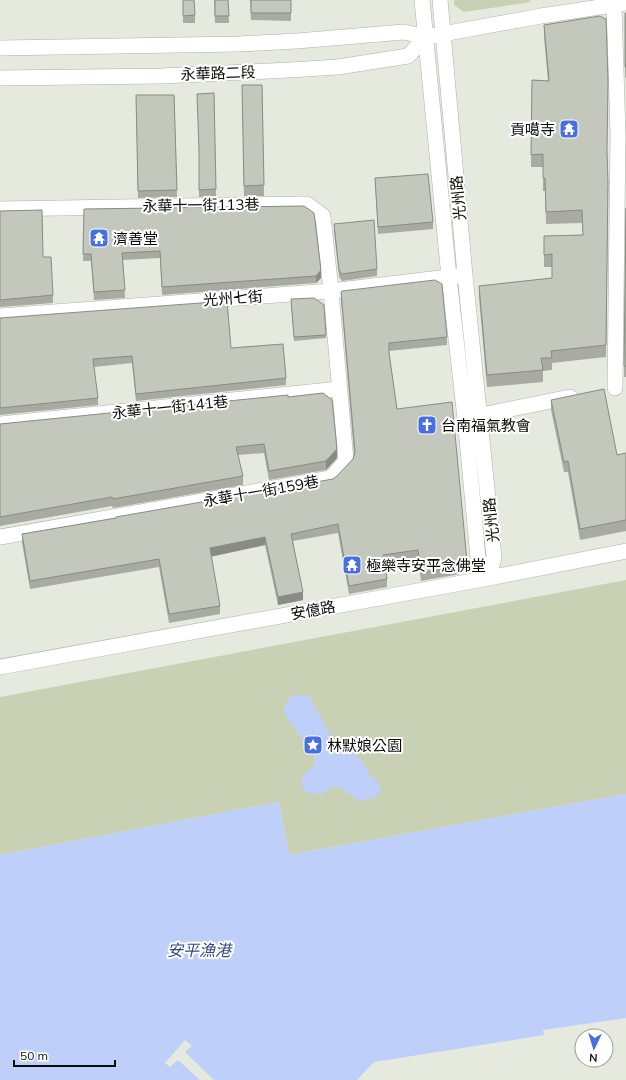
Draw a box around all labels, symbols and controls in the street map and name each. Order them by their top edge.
street label: 永華路二段 [180,62,256,84]
temple icon: 貢噶寺 [558,118,580,140]
place label: 貢噶寺 [510,120,555,139]
street label: 光州路 [447,175,469,221]
street label: 永華十一街113巷 [142,194,260,216]
temple icon: 濟善堂 [88,227,110,249]
place label: 濟善堂 [113,229,158,248]
street label: 光州七街 [202,286,264,310]
street label: 永華十一街141巷 [111,391,229,423]
church icon: 台南福氣教會 [416,414,438,436]
place label: 台南福氣教會 [441,416,531,435]
street label: 永華十一街159巷 [202,471,320,511]
street label: 光州路 [479,497,503,543]
temple icon: 極樂寺安平念佛堂 [341,554,363,576]
place label: 極樂寺安平念佛堂 [366,556,486,575]
street label: 安億路 [289,597,337,623]
place icon: 林默娘公園 [302,734,324,756]
place label: 林默娘公園 [327,736,402,755]
water label: 安平漁港 [167,940,233,960]
north arrow [574,1028,614,1068]
scale bar [14,1042,115,1068]
text: 50 m [20,1048,48,1063]
text: N [589,1051,598,1065]

